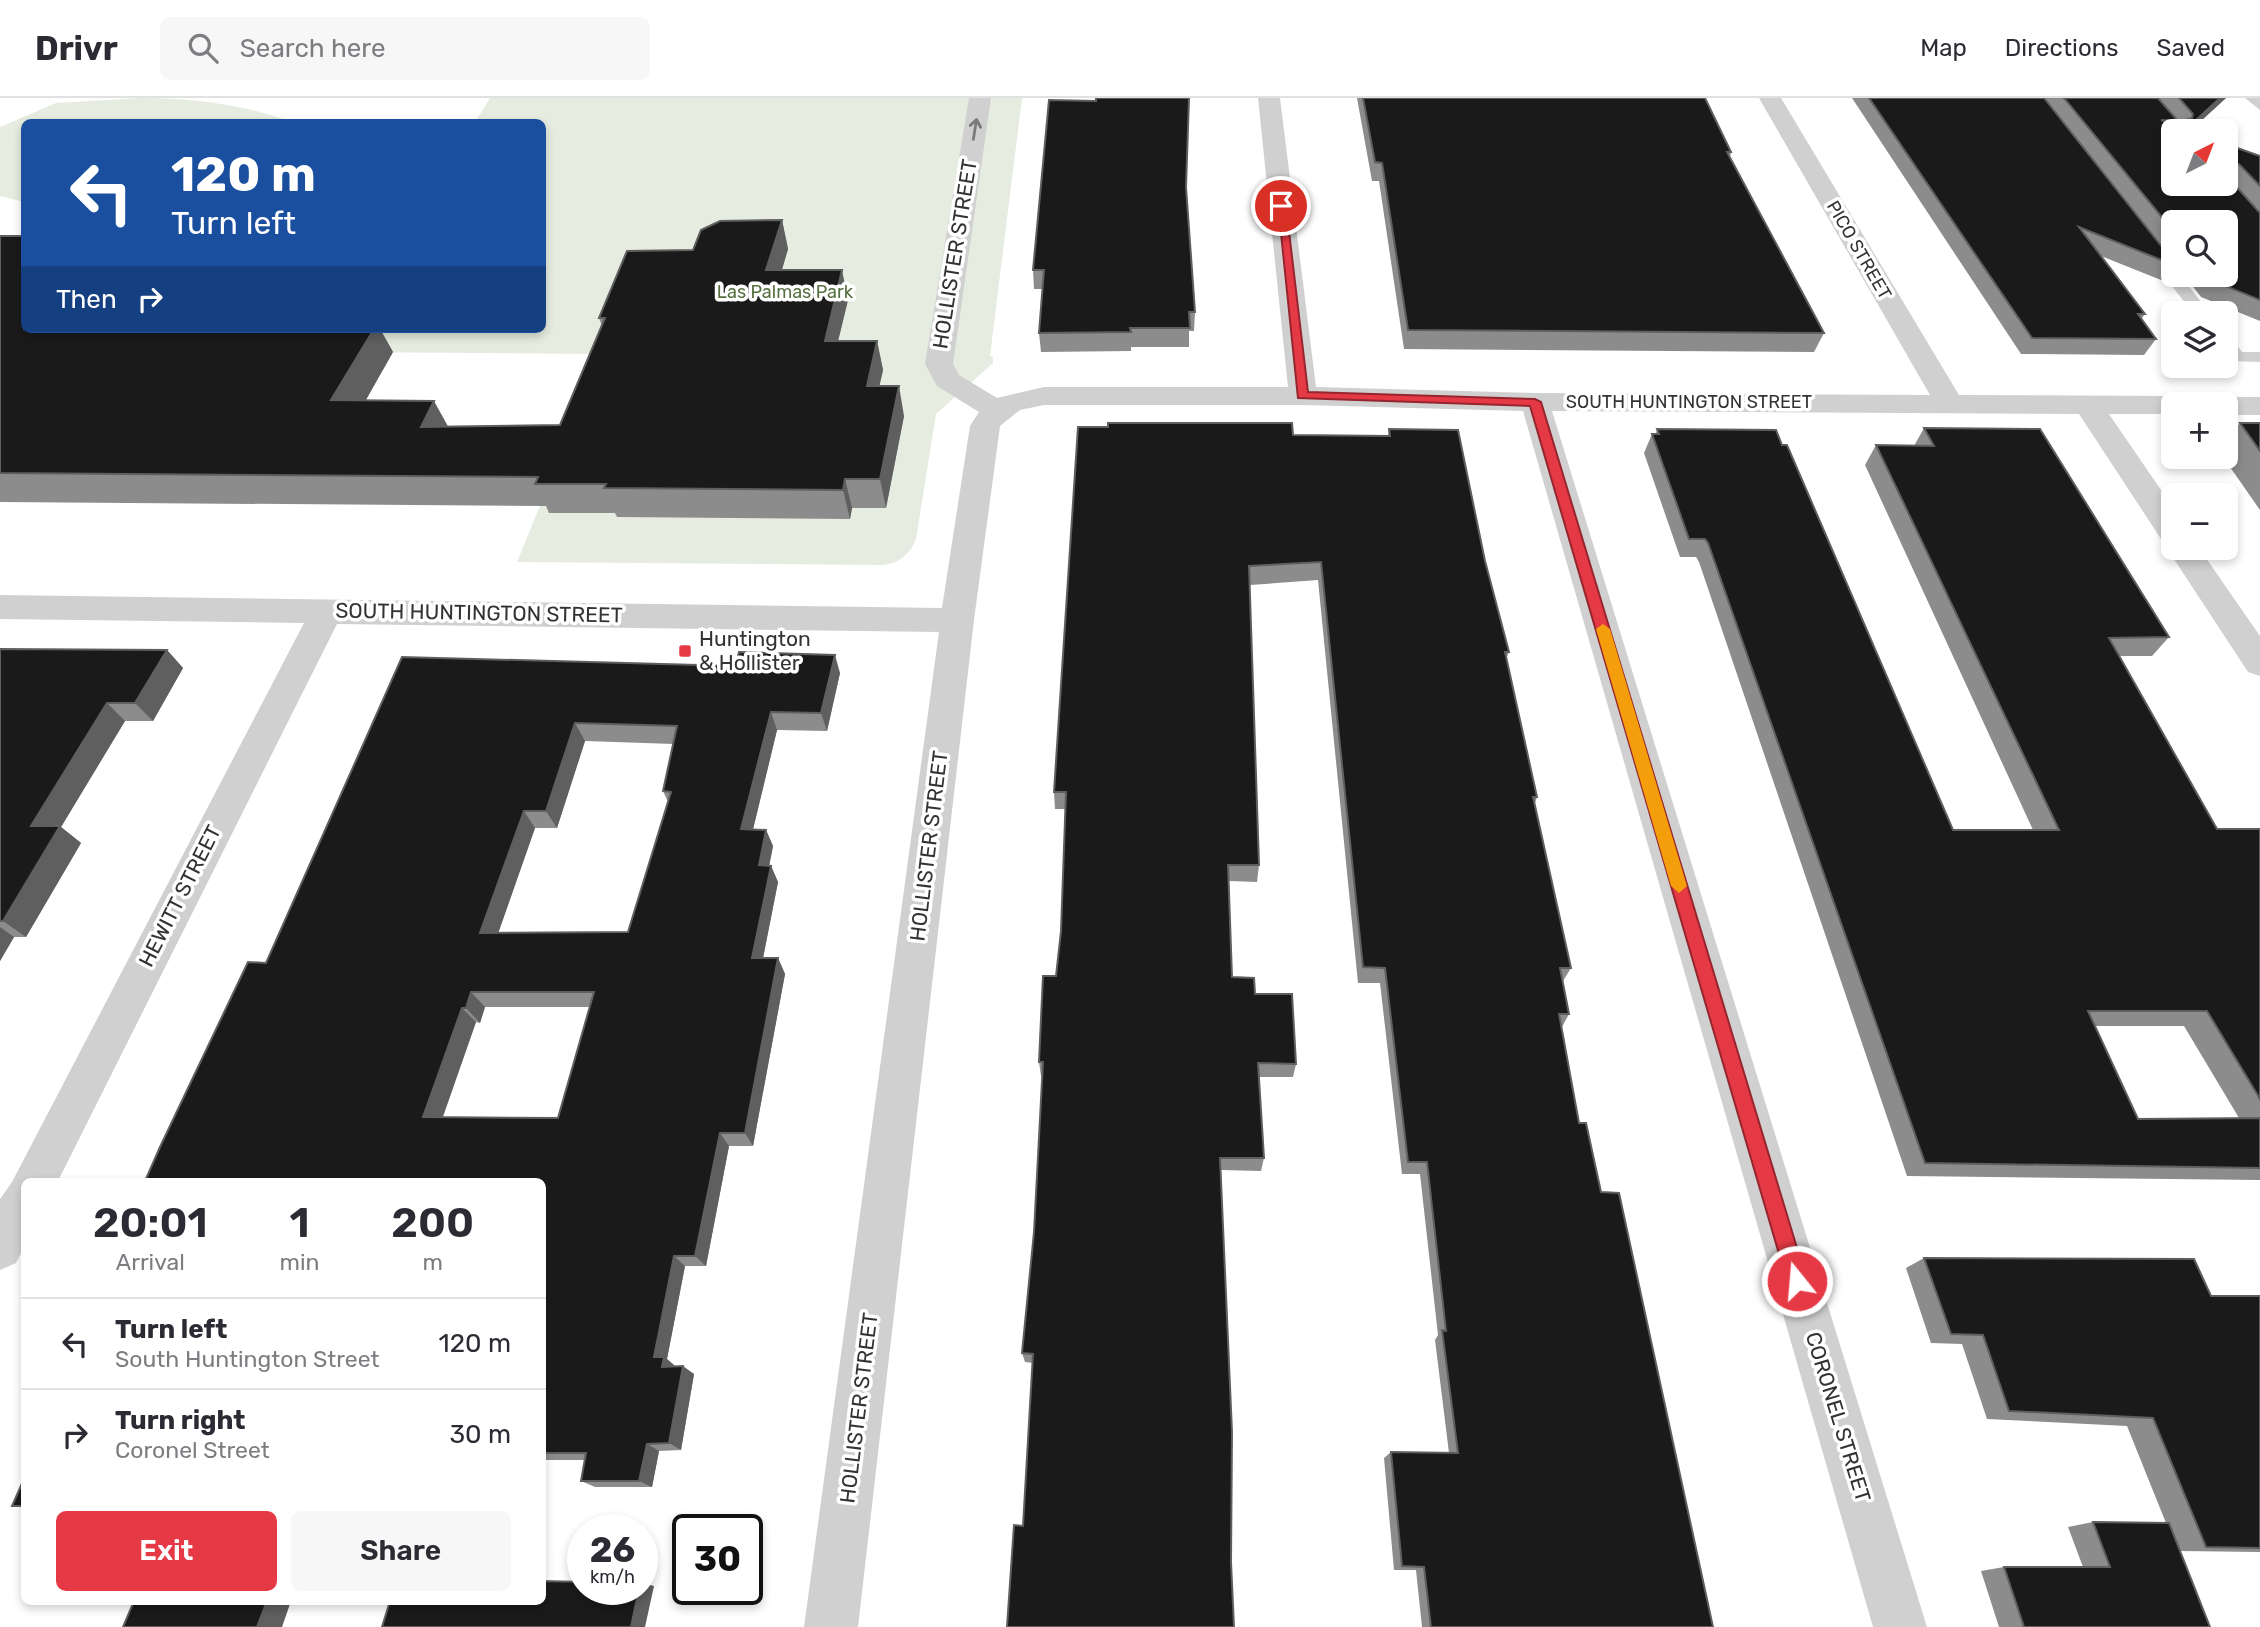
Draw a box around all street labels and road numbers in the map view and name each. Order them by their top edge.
street label: HOLLISTER STREET [927,157,982,351]
street label: PICO STREET [1822,197,1896,303]
street label: SOUTH HUNTINGTON STREET [1566,391,1812,413]
street label: SOUTH HUNTINGTON STREET [335,597,623,628]
street label: HOLLISTER STREET [904,749,953,943]
street label: HEWITT STREET [133,821,226,971]
street label: HOLLISTER STREET [834,1311,883,1505]
street label: CORONEL STREET [1801,1329,1876,1505]

